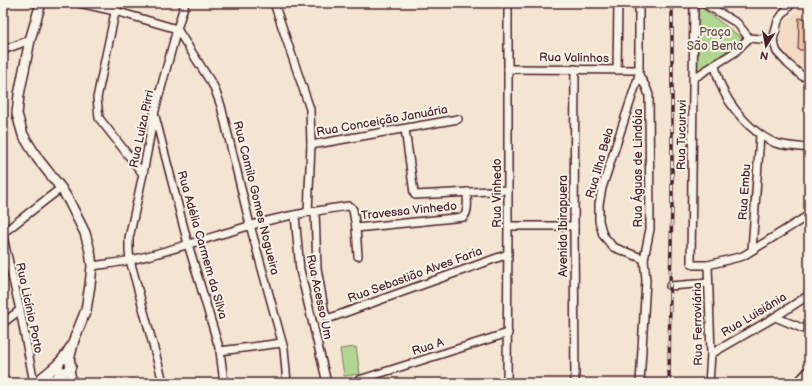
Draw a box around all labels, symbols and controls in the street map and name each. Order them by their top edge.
park label: Praça São Bento [687,25,743,54]
north arrow [746,26,786,66]
text: N [759,48,769,62]
street label: Rua Valinhos [539,50,609,66]
street label: Rua Luiza Pirri [126,89,158,169]
street label: Rua Tucuruvi [674,99,690,170]
street label: Rua Conceição Januária [315,102,449,140]
street label: Rua Águas de Lindóia [629,108,646,228]
street label: Rua Camilo Gomes Nogueira [230,119,282,277]
street label: Rua Ilha Bela [583,126,617,200]
street label: Rua Vinhedo [490,158,505,228]
street label: Rua Embu [736,163,754,221]
street label: Rua Adélia Carmem da Silva [174,169,230,321]
street label: Avenida Ibirapuera [556,175,571,277]
street label: Travessa Vinhedo [360,198,458,223]
street label: Rua Sebastião Alves Faria [346,244,484,306]
street label: Rua Acesso Um [303,253,335,341]
street label: Rua Licínio Porto [12,261,46,355]
street label: Rua Ferroviária [690,282,706,366]
street label: Rua Luisiânia [719,290,790,340]
street label: Rua A [410,335,446,359]

